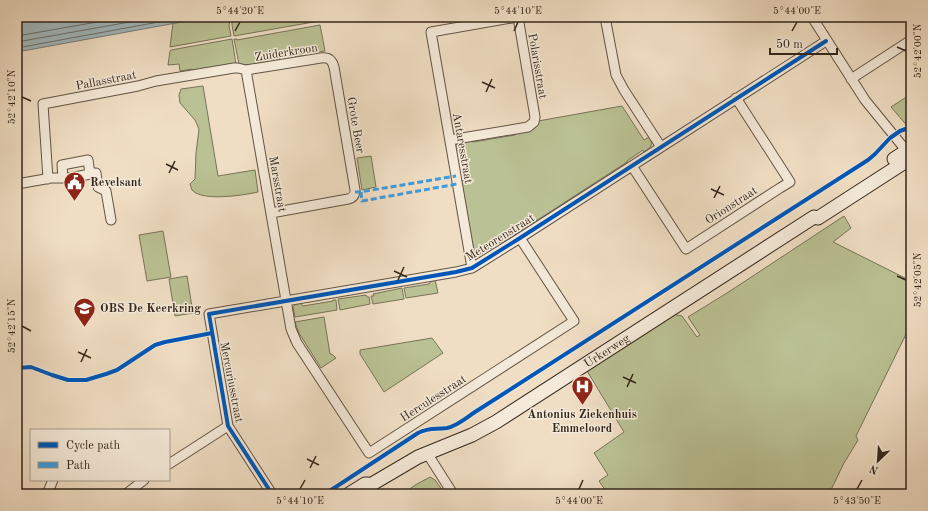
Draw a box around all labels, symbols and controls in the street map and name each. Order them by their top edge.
text: 5°44'20"E [216,6,264,16]
text: 5°44'10"E [494,6,542,16]
text: 5°44'00"E [773,6,821,16]
text: 52°42'00"N [913,23,923,78]
scale bar [770,30,837,56]
street label: Polarisstraat [525,32,549,100]
text: 50 m [776,38,803,51]
street label: Zuiderkroon [254,42,319,64]
text: 52°42'10"N [7,69,17,124]
street label: Pallasstraat [75,69,138,93]
street label: Grote Beer [344,96,366,154]
street label: Antaresstraat [450,112,474,185]
street label: Marsstraat [266,155,288,213]
public building icon: Revelsant [61,169,87,202]
place label: Revelsant [90,177,142,189]
street label: Orionstraat [703,185,760,227]
street label: Meteorenstraat [464,212,537,264]
text: 52°42'05"N [913,252,923,307]
school or university icon: OBS De Keerkring [72,295,98,328]
text: 52°42'15"N [7,298,17,353]
place label: OBS De Keerkring [100,303,201,315]
street label: Urkerweg [582,332,633,371]
street label: Mercuriusstraat [217,341,245,424]
street label: Herculesstraat [398,373,469,425]
hospital icon: Antonius Ziekenhuis Emmeloord [569,374,595,407]
place label: Antonius Ziekenhuis Emmeloord [527,409,637,435]
legend [30,429,170,481]
text: Cycle path [66,440,121,452]
north arrow [858,441,898,481]
text: Path [66,460,91,472]
text: N [868,462,881,475]
text: 5°44'10"E [276,496,324,506]
text: 5°44'00"E [555,496,603,506]
text: 5°43'50"E [833,496,881,506]

